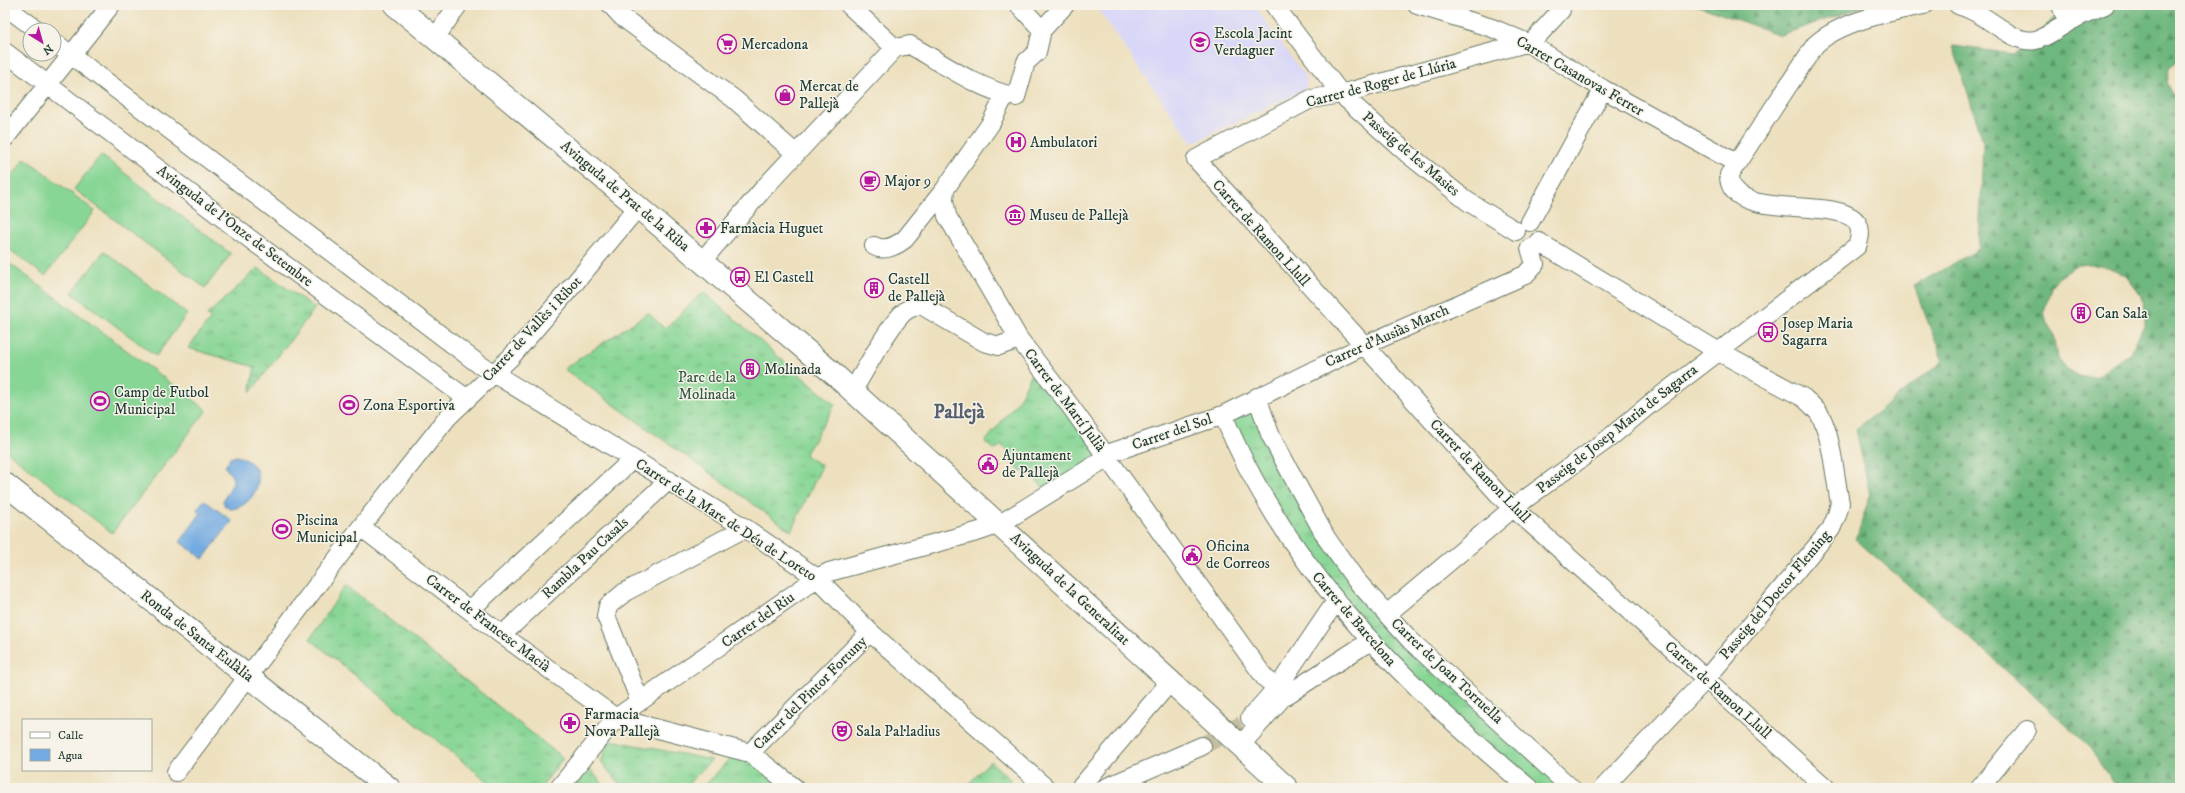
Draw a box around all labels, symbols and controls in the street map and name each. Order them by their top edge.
north arrow [22,22,62,62]
place label: Escola Jacint Verdaguer [1213,24,1293,60]
school or university icon: Escola Jacint Verdaguer [1189,31,1211,53]
street label: Carrer Casanovas Ferrer [1513,32,1648,121]
supermarket icon: Mercadona [716,33,738,55]
place label: Mercadona [741,35,809,54]
text: N [40,41,55,57]
street label: Carrer de Roger de Llúria [1304,54,1459,112]
place label: Mercat de Pallejà [799,77,859,113]
shop icon: Mercat de Pallejà [774,84,796,106]
street label: Passeig de les Masies [1358,108,1464,200]
hospital icon: Ambulatori [1005,131,1027,153]
place label: Ambulatori [1030,133,1098,152]
street label: Avinguda de Prat de la Riba [556,136,694,256]
street label: Avinguda de l'Onze de Setembre [153,161,317,291]
cafe icon: Major 9 [859,170,881,192]
place label: Major 9 [884,172,931,191]
street label: Carrer de Ramon Llull [1208,176,1314,291]
museum icon: Museu de Pallejà [1004,204,1026,226]
place label: Museu de Pallejà [1029,206,1129,225]
pharmacy icon: Farmàcia Huguet [695,217,717,239]
place label: Farmàcia Huguet [720,219,824,238]
bus stop icon: El Castell [729,266,751,288]
place label: El Castell [754,268,814,287]
place label: Castell de Pallejà [888,270,946,306]
street label: Carrer de Vallès i Ribot [478,272,586,386]
building icon: Castell de Pallejà [863,277,885,299]
street label: Carrer d'Ausiàs March [1322,300,1452,372]
building icon: Can Sala [2070,302,2092,324]
place label: Can Sala [2095,304,2148,323]
place label: Josep Maria Sagarra [1780,314,1853,350]
bus stop icon: Josep Maria Sagarra [1757,321,1779,343]
street label: Carrer de Martí Julià [1020,344,1110,456]
building icon: Molinada [739,358,761,380]
place label: Molinada [764,360,822,379]
street label: Passeig de Josep Maria de Sagarra [1533,360,1702,498]
park label: Parc de la Molinada [678,368,737,404]
place label: Camp de Futbol Municipal [114,383,209,419]
sports icon: Camp de Futbol Municipal [89,390,111,412]
sports icon: Zona Esportiva [338,394,360,416]
place label: Zona Esportiva [363,396,456,415]
district label: Pallejà [934,401,985,425]
street label: Carrer del Sol [1129,409,1215,455]
street label: Carrer de Ramon Llull [1426,415,1535,527]
place label: Ajuntament de Pallejà [1002,446,1072,482]
public building icon: Ajuntament de Pallejà [977,453,999,475]
street label: Carrer de la Mare de Déu de Loreto [632,454,820,586]
place label: Piscina Municipal [296,511,358,547]
street label: Rambla Pau Casals [538,513,632,603]
sports icon: Piscina Municipal [271,518,293,540]
street label: Passeig del Doctor Fleming [1715,526,1835,664]
street label: Avinguda de la Generalitat [1006,528,1134,650]
place label: Oficina de Correos [1206,537,1270,573]
public building icon: Oficina de Correos [1181,544,1203,566]
street label: Carrer de Barcelona [1308,568,1401,671]
street label: Carrer de Francesc Macià [422,570,555,677]
street label: Ronda de Santa Eulàlia [136,586,258,687]
street label: Carrer del Riu [718,588,798,652]
street label: Carrer de Joan Torruella [1387,614,1508,728]
street label: Carrer del Pintor Fortuny [749,631,872,754]
street label: Carrer de Ramon Llull [1661,637,1776,743]
place label: Farmacia Nova Pallejà [584,705,660,741]
pharmacy icon: Farmacia Nova Pallejà [559,712,581,734]
legend [22,719,152,771]
theatre icon: Sala Pal·ladius [831,720,853,742]
place label: Sala Pal·ladius [856,722,940,741]
text: Calle [58,728,83,743]
text: Agua [58,748,83,763]

